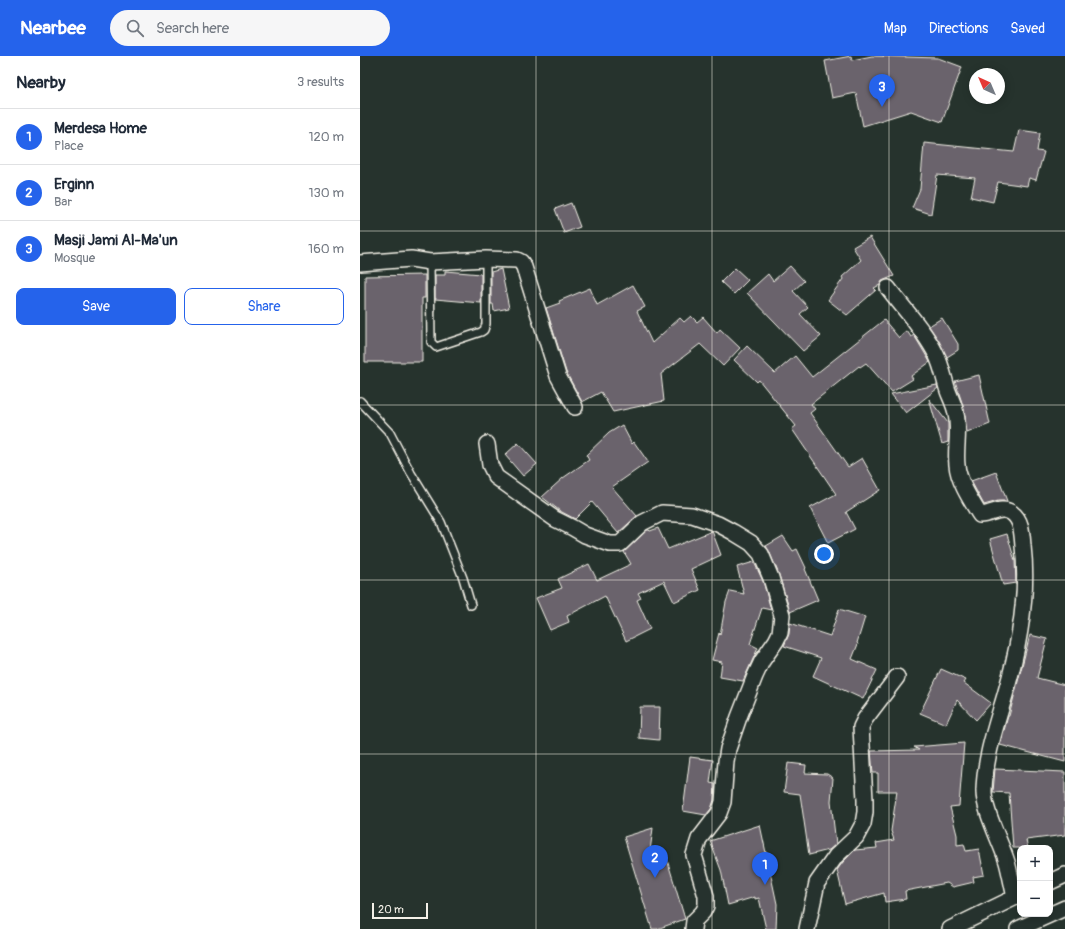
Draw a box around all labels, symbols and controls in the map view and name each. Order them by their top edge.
search box [110,10,390,46]
text: Nearbee [20,16,86,40]
icon: search [124,17,146,39]
text: Search here [156,19,229,38]
text: Map [884,20,907,37]
text: Directions [929,20,988,37]
text: Saved [1010,20,1045,37]
north arrow [969,68,1005,104]
text: Nearby [16,72,65,93]
text: 3 results [297,74,344,90]
pin: 3 [869,74,895,107]
text: Merdesa Home [54,119,147,138]
text: 1 [26,129,32,145]
text: 120 m [308,129,344,145]
text: Place [54,138,83,154]
text: Erginn [54,175,94,194]
text: 2 [25,185,33,201]
text: 130 m [308,185,344,201]
text: Bar [54,194,72,210]
text: Masji Jami Al-Ma'un [54,231,178,250]
text: 3 [25,241,33,257]
text: 160 m [308,241,344,257]
text: Mosque [54,250,95,266]
button: Save [16,288,176,325]
button: Share [184,288,344,325]
your location [814,544,834,564]
pin: 2 [642,845,668,878]
map controls [1017,845,1053,917]
button: + [1017,845,1053,881]
pin: 1 [752,852,778,885]
button: − [1017,881,1053,917]
scale bar [372,901,428,920]
text: 20 m [378,903,404,916]

